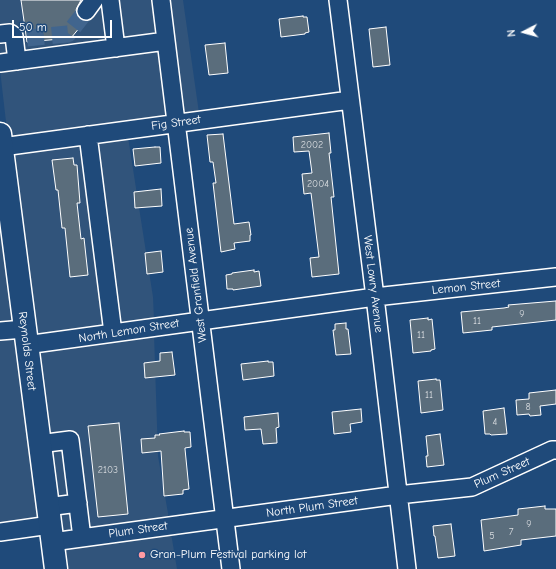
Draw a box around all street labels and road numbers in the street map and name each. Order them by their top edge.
street label: Fig Street [150,112,202,134]
street label: West Granfield Avenue [182,227,210,343]
street label: West Lowry Avenue [360,235,386,333]
street label: Lemon Street [431,276,501,298]
street label: Reynolds Street [15,311,39,391]
street label: North Lemon Street [78,316,180,346]
street label: Plum Street [472,454,532,492]
street label: North Plum Street [265,493,359,521]
street label: Plum Street [108,519,168,541]

